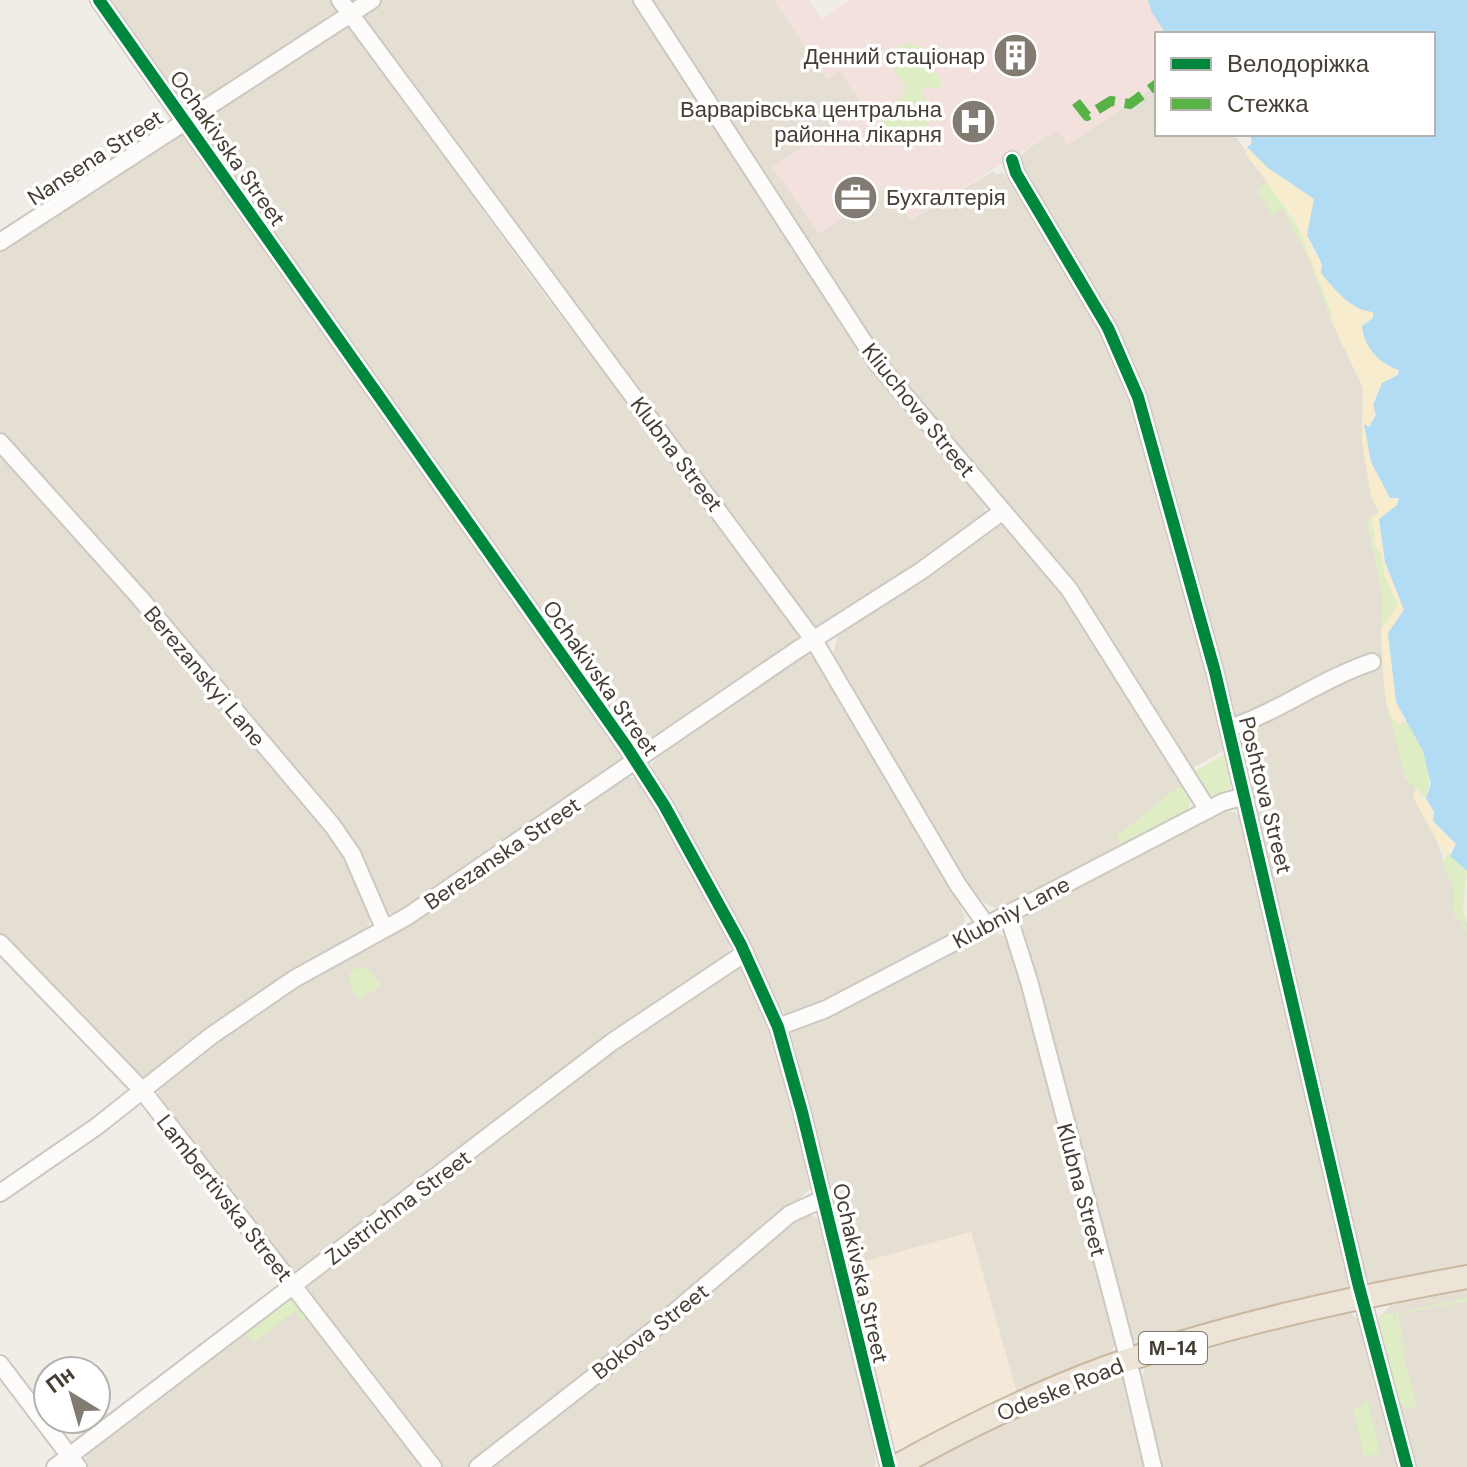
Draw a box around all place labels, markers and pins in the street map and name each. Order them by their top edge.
building icon: Денний стаціонар [992,32,1040,80]
place label: Денний стаціонар [804,42,985,71]
place label: Варварівська центральна районна лікарня [680,95,943,149]
hospital icon: Варварівська центральна районна лікарня [949,98,997,146]
office icon: Бухгалтерія [831,173,879,221]
place label: Бухгалтерія [886,183,1006,212]

